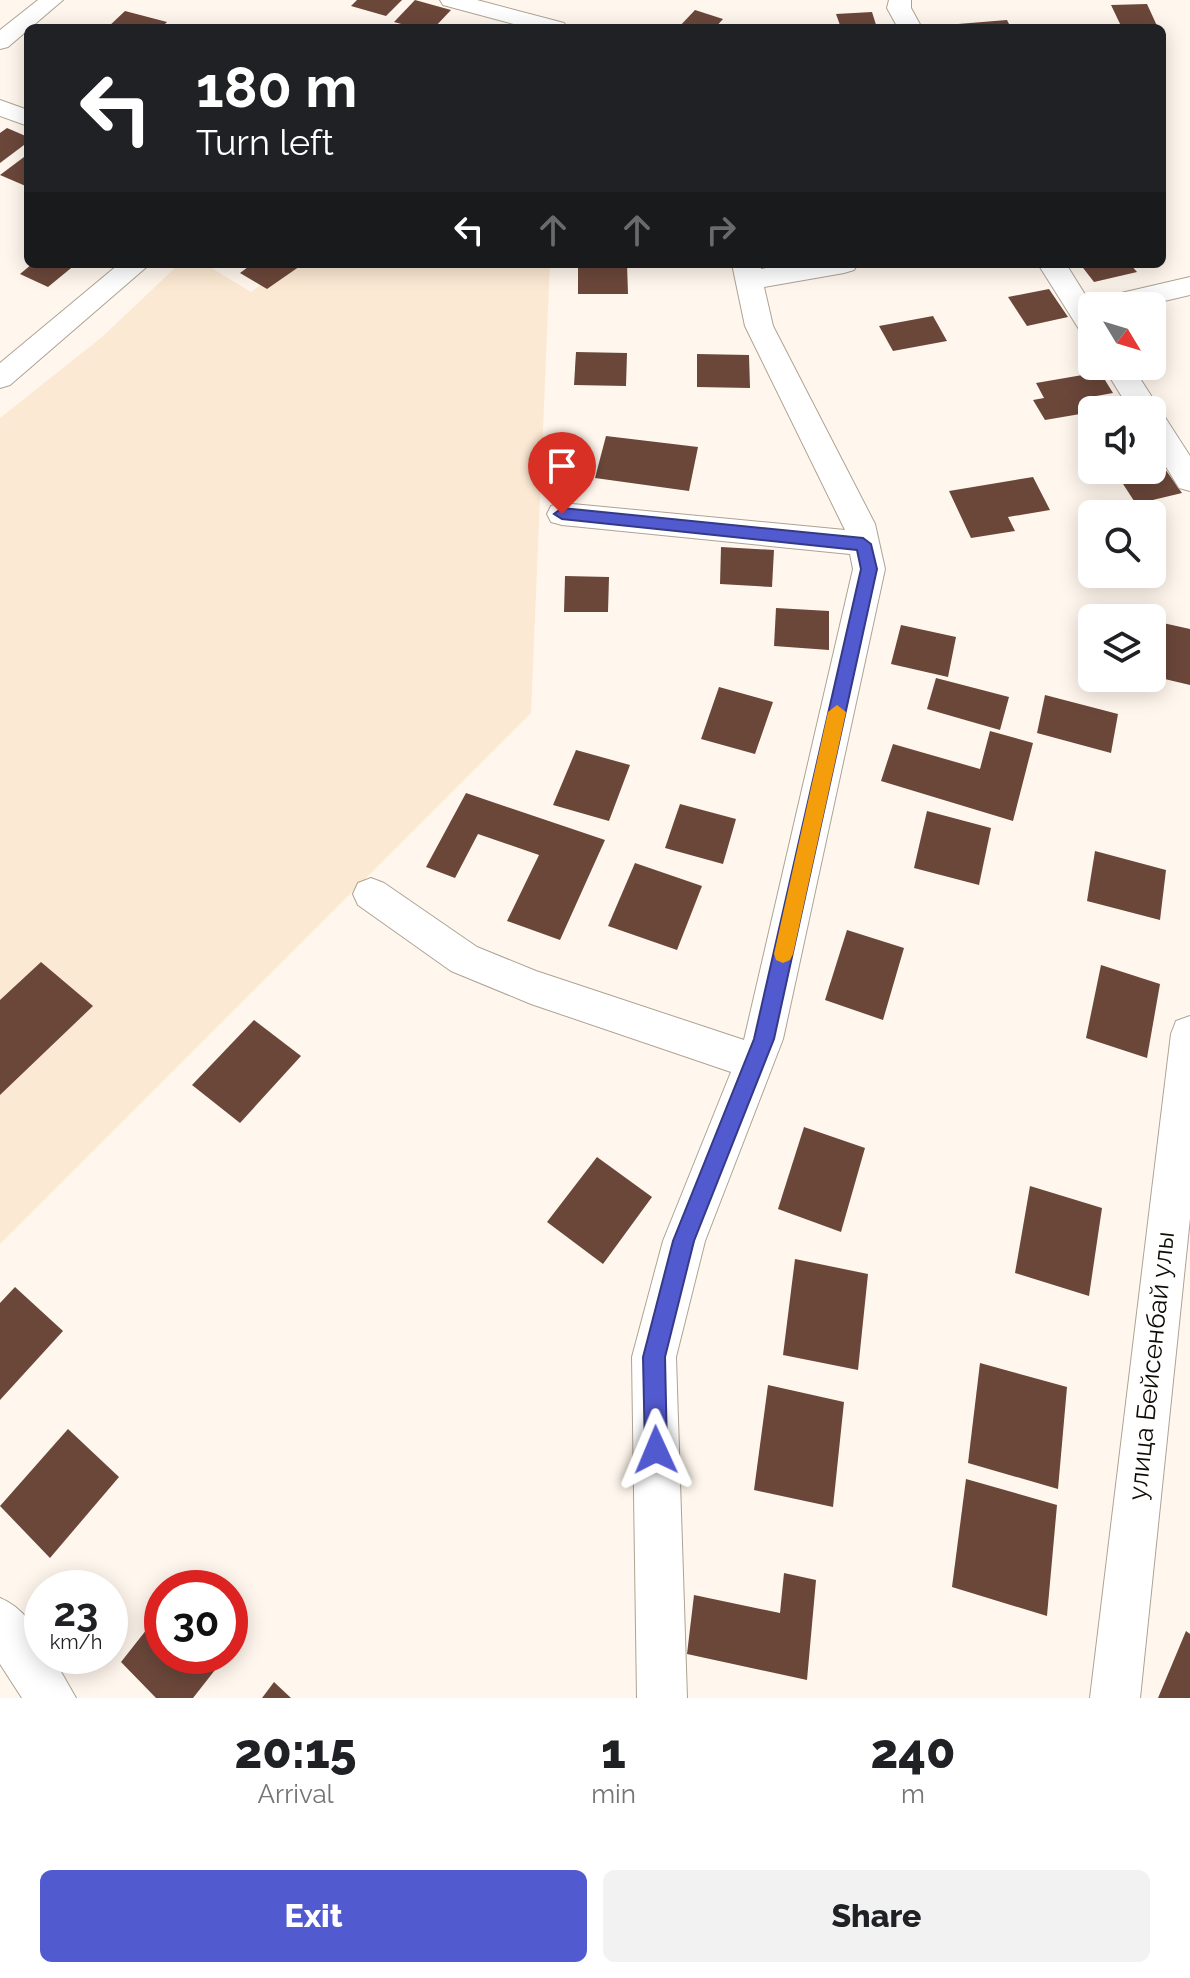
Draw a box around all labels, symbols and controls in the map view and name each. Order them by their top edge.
text: 180 m [196,54,357,120]
icon: left [64,56,168,160]
text: Turn left [196,121,334,163]
icon: left [447,208,491,252]
icon: ahead [531,208,575,252]
icon: ahead [615,208,659,252]
icon: right [699,208,743,252]
north arrow [1078,292,1166,380]
map controls [1078,292,1166,692]
button: sound [1078,396,1166,484]
pin [528,432,596,514]
icon: arrive [540,444,584,488]
button: search [1078,500,1166,588]
button: layers [1078,604,1166,692]
street label: улица Бейсенбай улы [1122,1230,1180,1502]
position arrow [614,1408,698,1492]
speed limit sign: 30 [144,1570,248,1674]
text: 23 [54,1588,98,1635]
text: km/h [50,1630,102,1654]
text: 20:15 [235,1723,357,1779]
text: 1 [601,1723,626,1779]
text: 240 [870,1723,955,1779]
text: Arrival [257,1779,334,1809]
text: min [591,1779,636,1809]
text: m [901,1779,925,1809]
button: Exit [40,1870,587,1962]
button: Share [603,1870,1150,1962]

